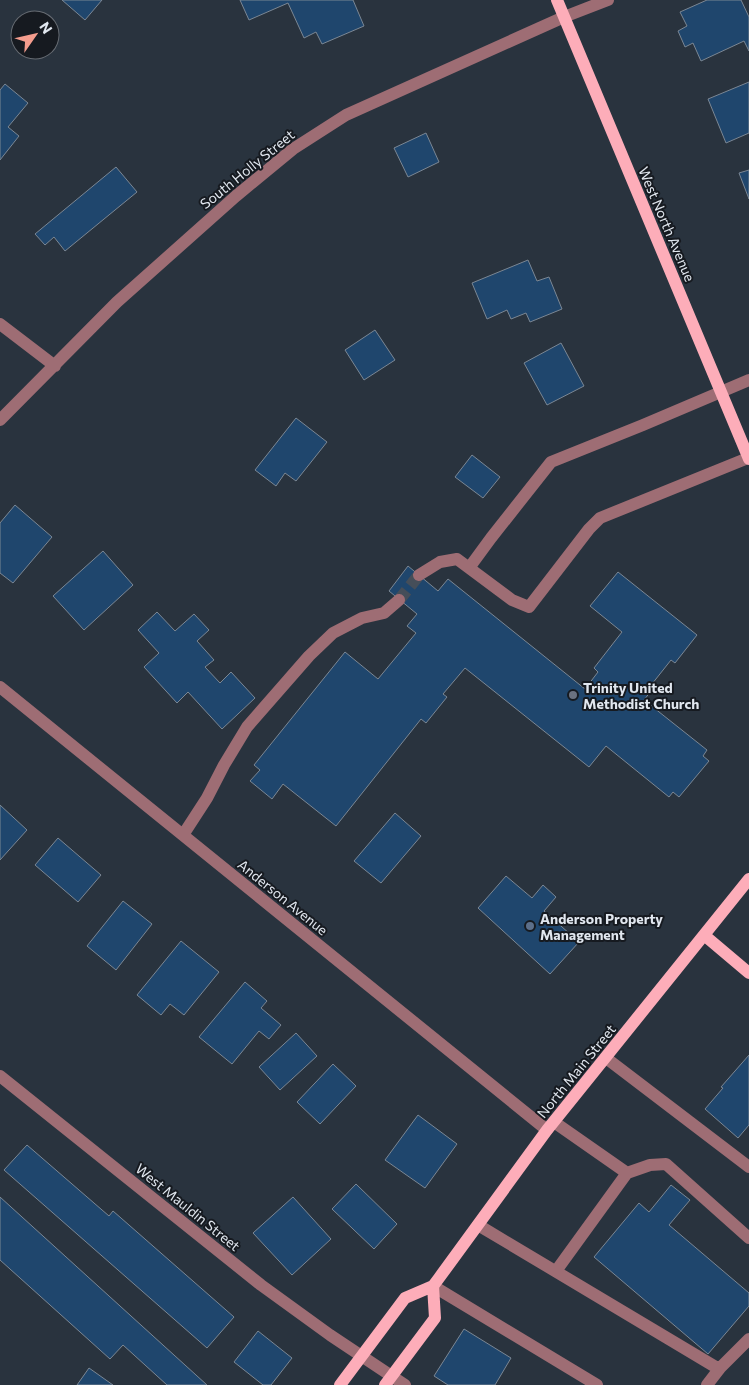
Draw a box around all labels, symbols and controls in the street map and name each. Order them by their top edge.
north arrow [10,10,60,60]
text: N [36,18,56,37]
street label: South Holly Street [196,126,298,212]
street label: West North Avenue [635,164,699,284]
place label: Trinity United Methodist Church [583,679,699,712]
marker: Trinity United Methodist Church [567,689,579,701]
street label: Anderson Avenue [235,856,331,938]
place label: Anderson Property Management [540,910,663,943]
marker: Anderson Property Management [524,920,536,932]
street label: North Main Street [533,1021,619,1121]
street label: West Mauldin Street [132,1160,244,1254]

